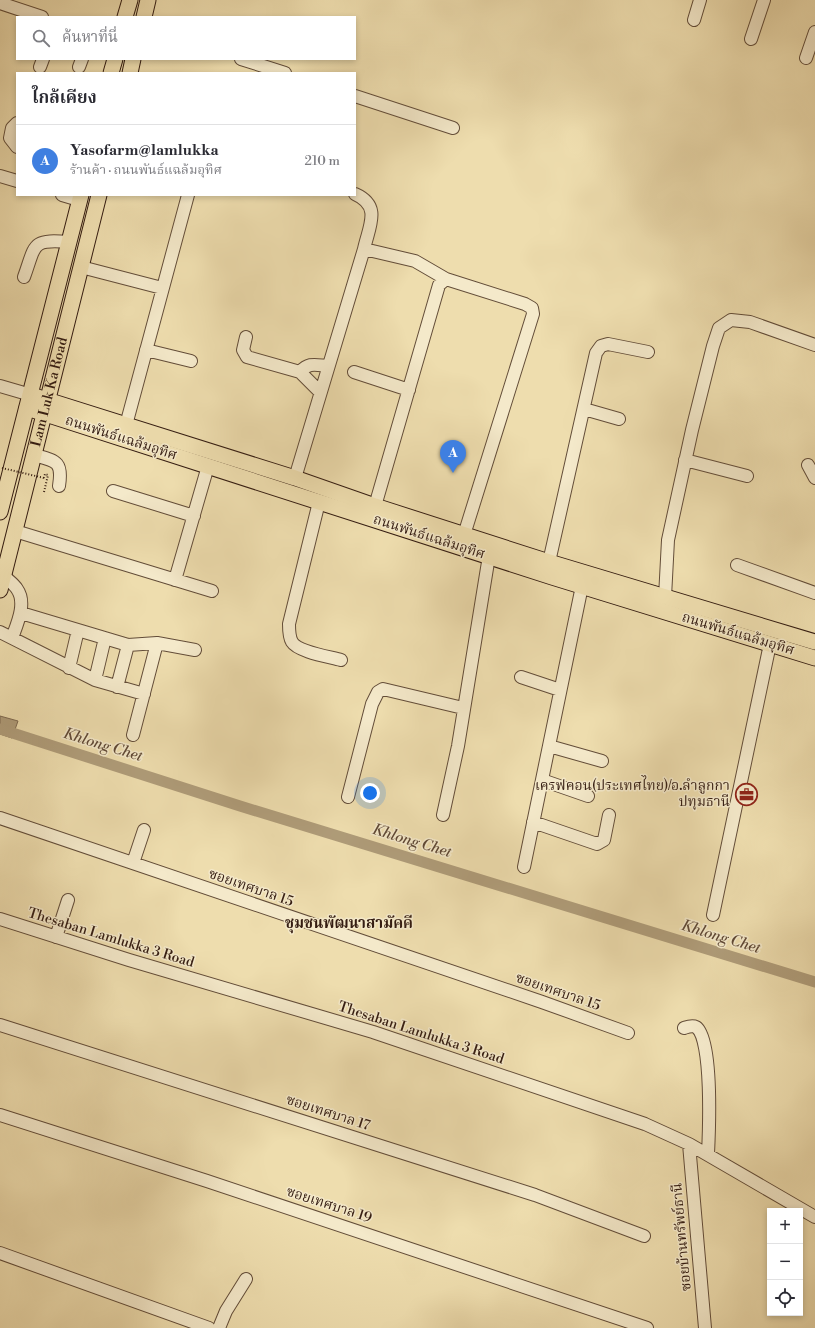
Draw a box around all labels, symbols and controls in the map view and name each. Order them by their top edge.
search box [16,16,356,60]
icon: search [30,27,52,49]
text: ค้นหาที่นี่ [62,28,118,47]
text: ใกล้เคียง [32,87,97,109]
text: Yasofarm@lamlukka [70,141,219,160]
text: A [40,153,50,169]
text: 210 m [305,153,340,169]
text: ร้านค้า · ถนนพันธ์แฉล้มอุทิศ [70,162,222,178]
street label: Lam Luk Ka Road [27,335,72,449]
street label: ถนนพันธ์แฉล้มอุทิศ [63,410,180,465]
pin: A [440,440,466,473]
street label: ถนนพันธ์แฉล้มอุทิศ [371,509,488,564]
street label: ถนนพันธ์แฉล้มอุทิศ [680,607,797,660]
water label: Khlong Chet [61,724,146,766]
place label: เครฟคอน(ประเทศไทย)/อ.ลำลูกกา ปทุมธานี [535,775,730,811]
office icon: เครฟคอน(ประเทศไทย)/อ.ลำลูกกา ปทุมธานี [733,781,759,807]
your location [360,783,380,803]
water label: Khlong Chet [370,820,455,862]
street label: ซอยเทศบาล 15 [206,865,296,911]
street label: Thesaban Lamlukka 3 Road [25,904,197,972]
district label: ชุมชนพัฒนาสามัคคี [285,914,413,934]
water label: Khlong Chet [679,916,764,958]
street label: ซอยเทศบาล 15 [513,969,603,1015]
street label: Thesaban Lamlukka 3 Road [336,998,506,1068]
street label: ซอยเทศบาล 17 [284,1091,372,1135]
street label: ซอยบ้านทรัพย์ธานี [667,1182,696,1292]
street label: ซอยเทศบาล 19 [284,1183,374,1227]
map controls [767,1208,803,1316]
button: + [767,1208,803,1244]
button: − [767,1244,803,1280]
button: locate [767,1280,803,1316]

